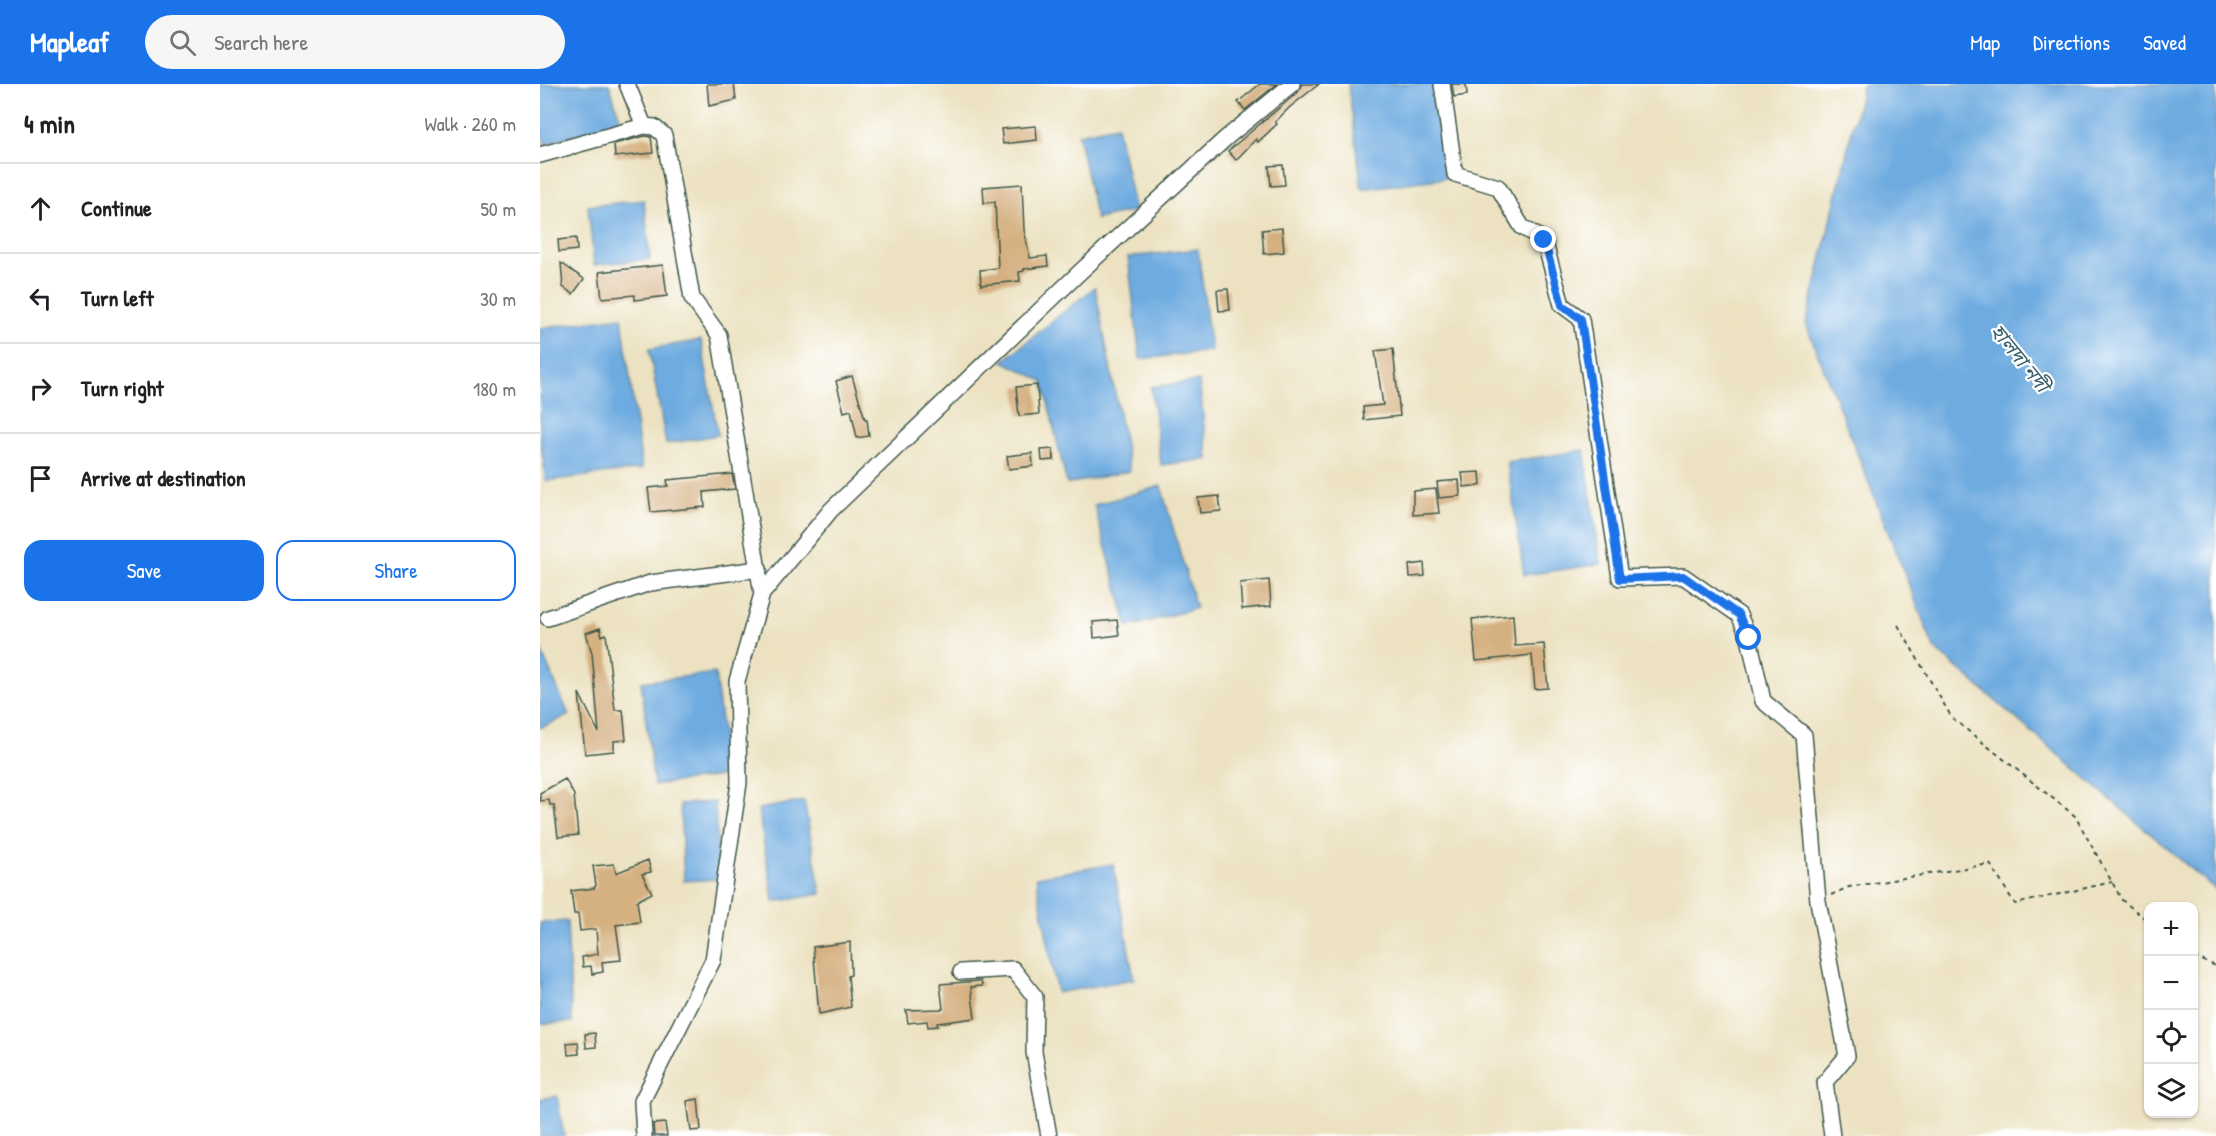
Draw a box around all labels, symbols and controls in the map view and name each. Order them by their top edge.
search box [145,15,565,69]
text: Mapleaf [30,23,109,61]
icon: search [166,26,199,59]
text: Search here [214,27,308,57]
text: Map [1970,28,2000,57]
text: Directions [2033,28,2110,57]
text: Saved [2143,28,2186,57]
text: 4 min [24,106,75,141]
text: Walk · 260 m [425,110,516,137]
icon: ahead [24,192,57,225]
text: Continue [81,193,152,223]
text: 50 m [480,195,516,222]
route end [1530,226,1556,252]
icon: left [24,282,57,315]
text: Turn left [81,283,154,313]
text: 30 m [480,285,516,312]
water label: হালদা নদী [1985,318,2058,400]
icon: right [24,372,57,405]
text: Turn right [81,373,164,403]
text: 180 m [473,375,516,402]
icon: arrive [24,462,57,495]
text: Arrive at destination [81,463,246,493]
button: Save [24,540,264,601]
button: Share [276,540,516,601]
route start [1735,624,1761,650]
map controls [2144,902,2198,1118]
button: + [2144,902,2198,956]
button: − [2144,956,2198,1010]
button: locate [2144,1010,2198,1064]
button: layers [2144,1064,2198,1118]

